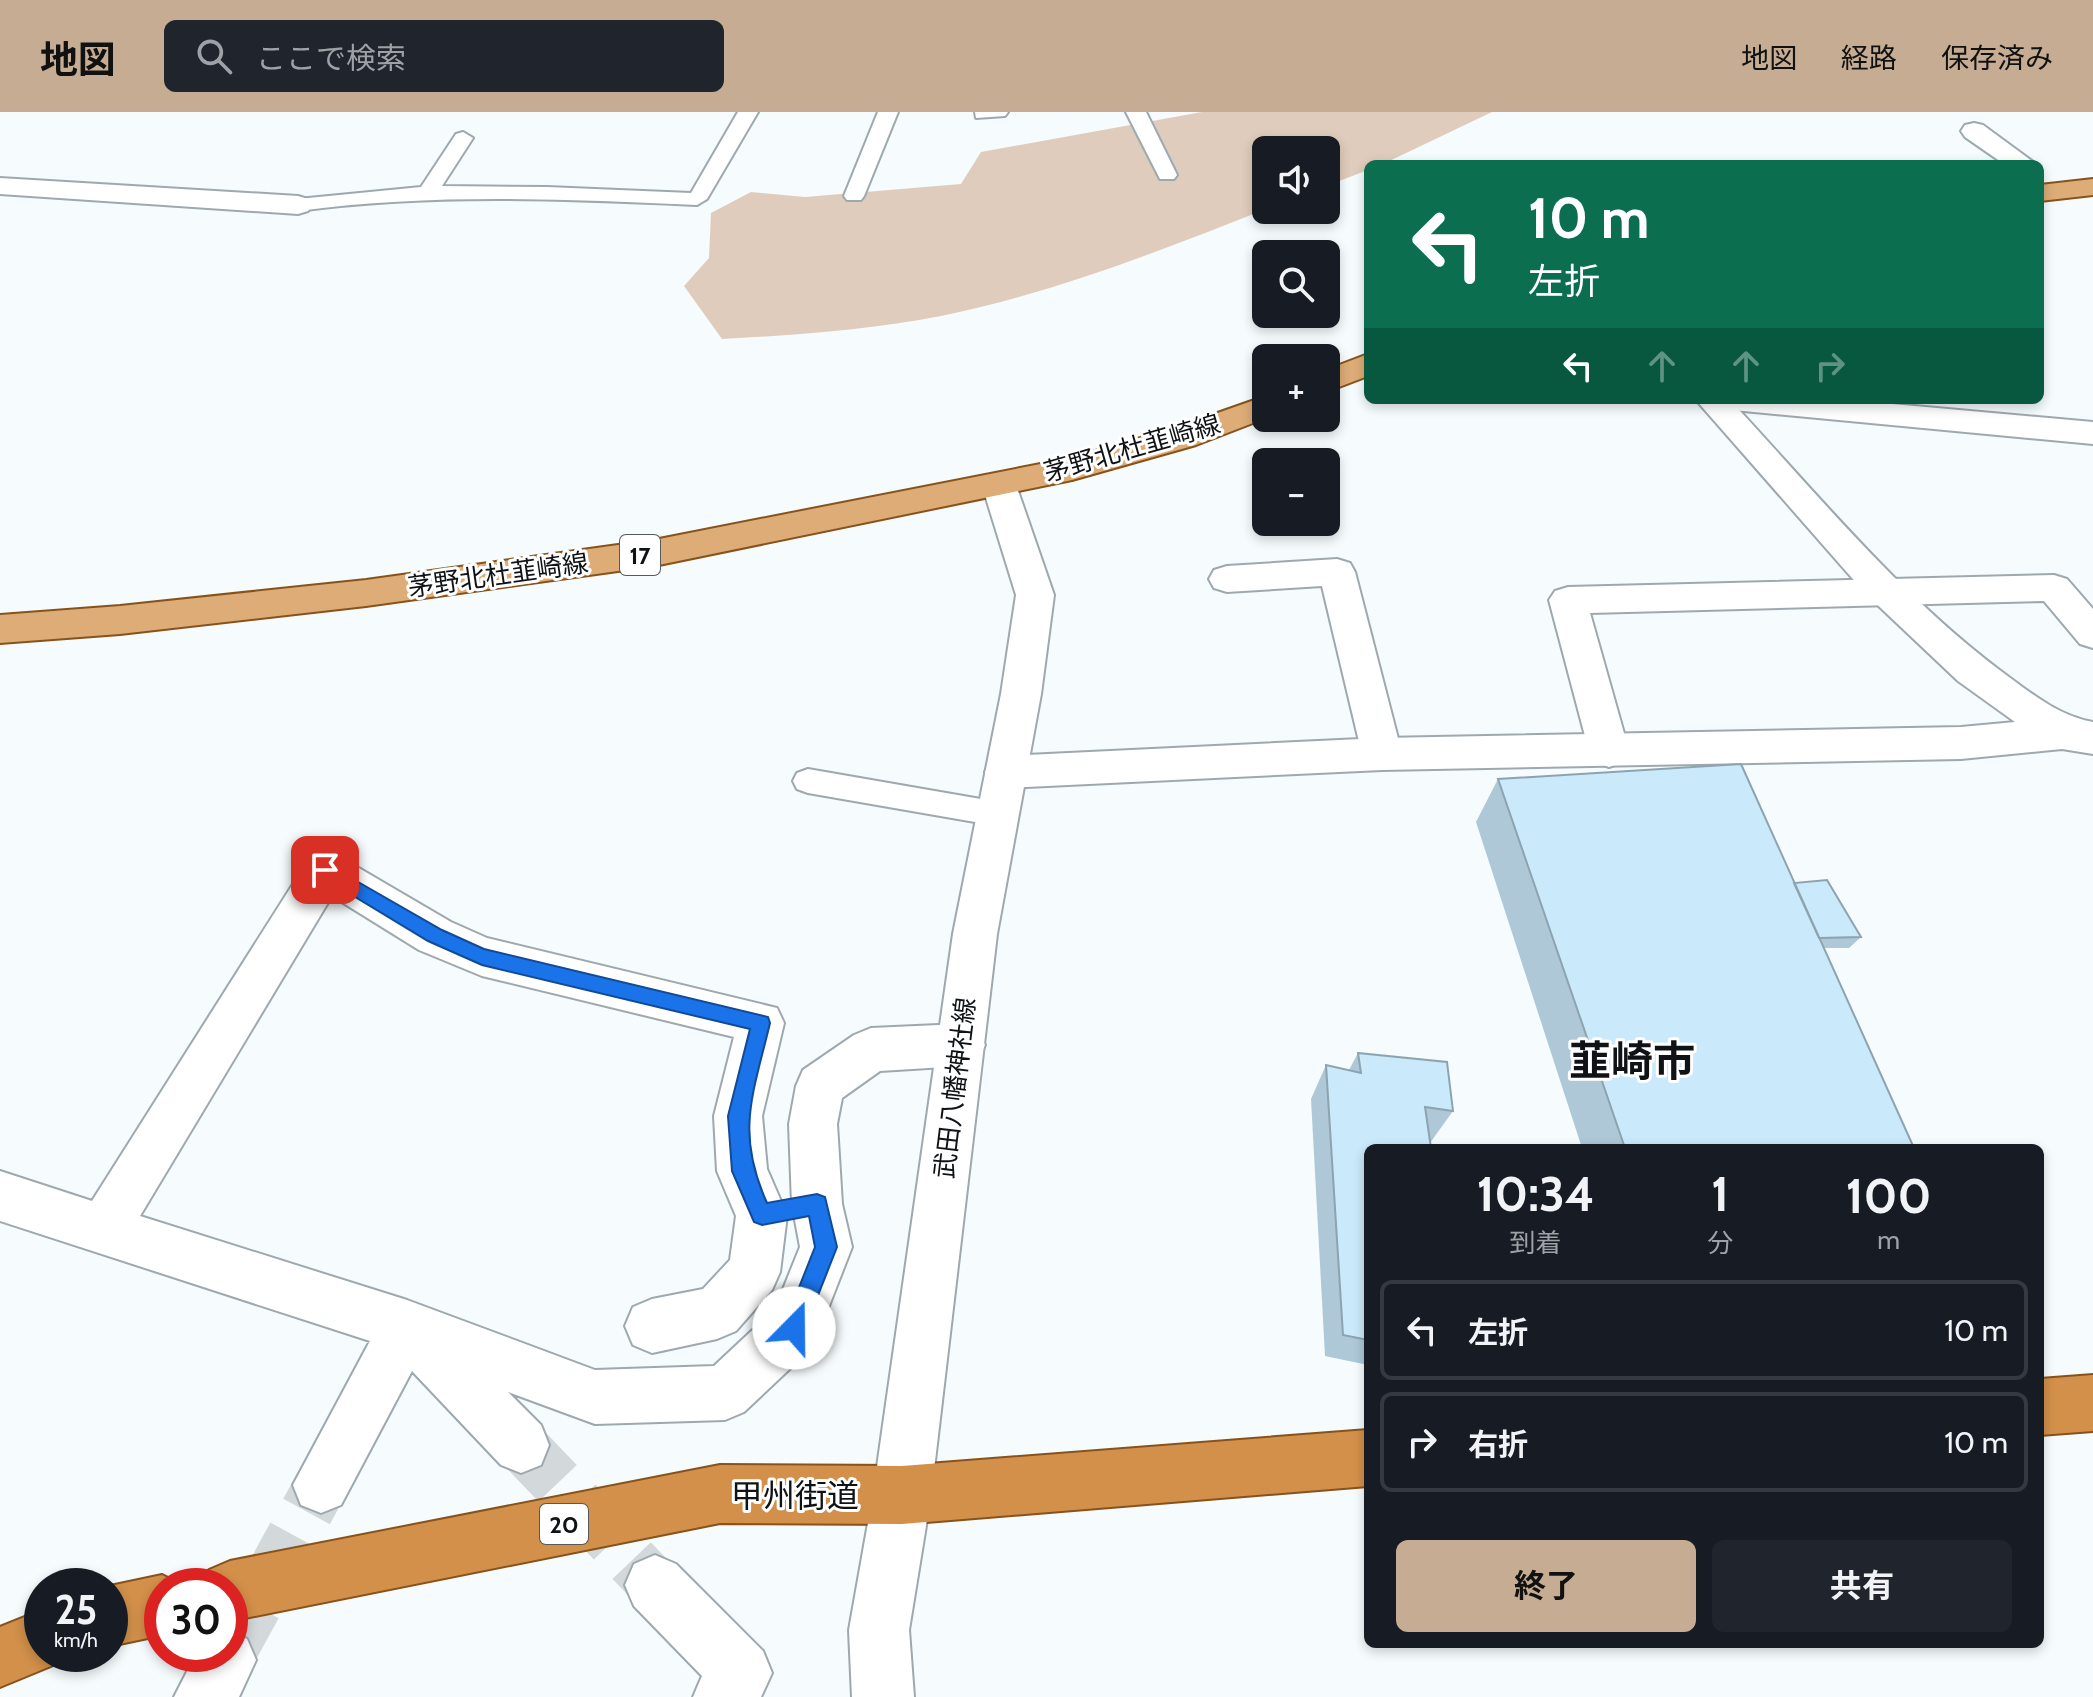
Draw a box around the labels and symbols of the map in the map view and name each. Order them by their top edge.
street label: 茅野北杜韮崎線 [1040,408,1224,488]
road number: 17 [620,535,660,575]
street label: 茅野北杜韮崎線 [406,546,590,604]
pin [291,836,359,904]
street label: 武田八幡神社線 [928,996,982,1180]
district label: 韮崎市 [1569,1035,1695,1087]
position arrow [752,1286,836,1370]
street label: 甲州街道 [731,1476,859,1515]
road number: 20 [540,1504,588,1544]
speed limit sign: 30 [144,1568,248,1672]

